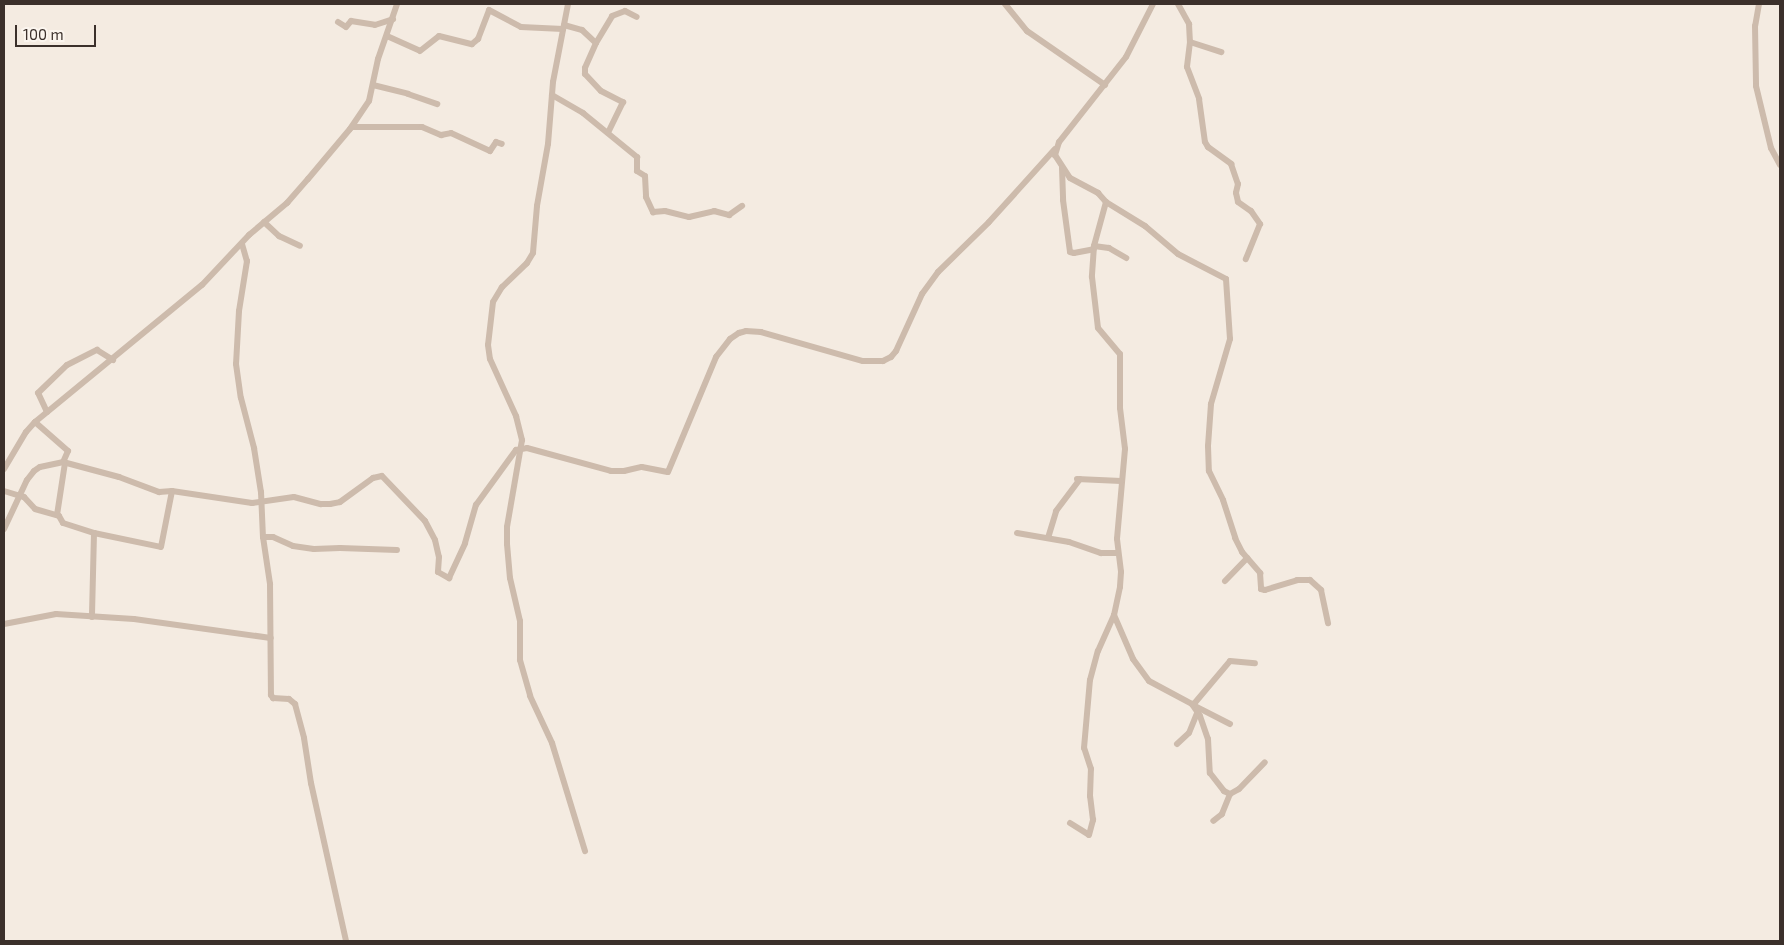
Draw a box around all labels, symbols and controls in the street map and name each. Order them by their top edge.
scale bar [18,15,99,47]
text: 100 m [23,25,64,43]

